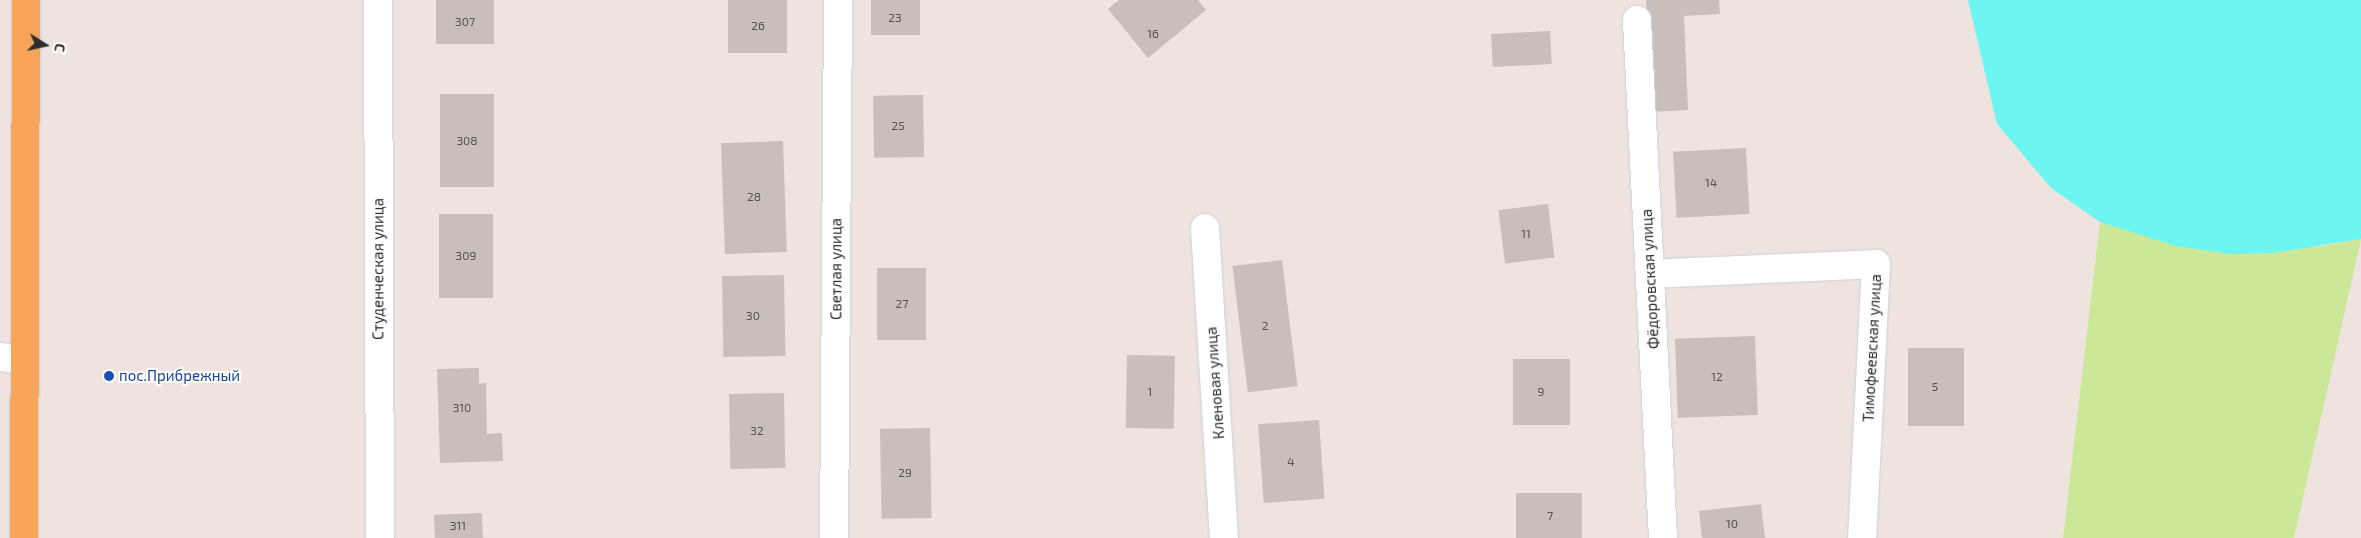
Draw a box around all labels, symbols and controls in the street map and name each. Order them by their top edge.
house number: 23 [888,11,902,25]
house number: 307 [455,15,475,29]
house number: 26 [751,19,765,33]
north arrow [20,20,70,70]
house number: 16 [1147,27,1159,41]
text: С [51,42,69,53]
house number: 25 [891,119,905,133]
house number: 308 [456,134,478,148]
house number: 14 [1705,176,1717,190]
house number: 28 [747,190,761,204]
street label: Студенческая улица [369,198,387,340]
street label: Фёдоровская улица [1637,208,1663,350]
street label: Светлая улица [827,218,845,320]
house number: 11 [1521,227,1531,241]
house number: 309 [456,249,476,263]
street label: Тимофеевская улица [1859,273,1885,423]
house number: 27 [896,297,908,311]
house number: 30 [746,309,760,323]
house number: 2 [1262,319,1268,333]
street label: Кленовая улица [1202,326,1228,440]
place label: пос.Прибрежный [119,367,240,385]
marker: пос.Прибрежный [103,370,115,382]
house number: 12 [1711,370,1723,384]
house number: 5 [1932,380,1938,394]
house number: 1 [1148,385,1152,399]
house number: 9 [1538,385,1544,399]
house number: 310 [453,401,471,415]
house number: 32 [750,424,764,438]
house number: 4 [1287,455,1295,469]
house number: 29 [898,466,912,480]
house number: 7 [1547,509,1553,523]
house number: 10 [1726,517,1738,531]
house number: 311 [450,519,466,533]

